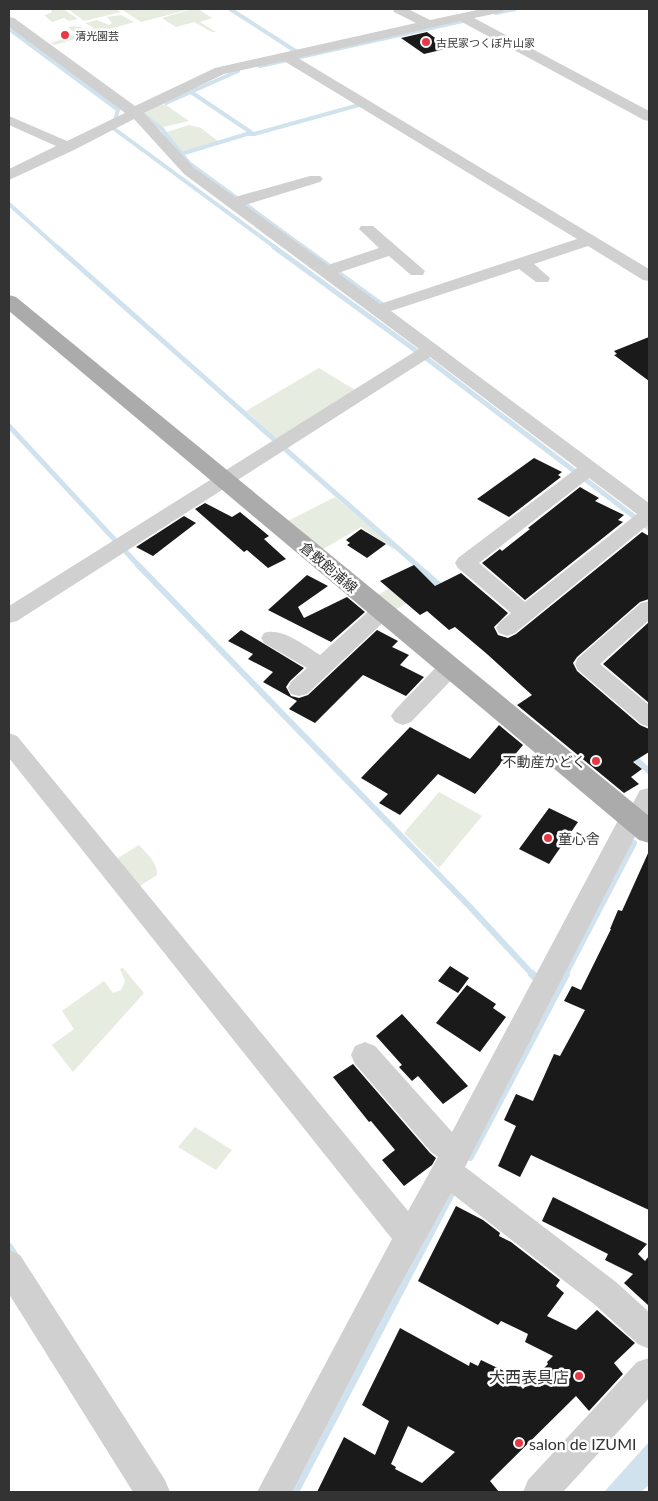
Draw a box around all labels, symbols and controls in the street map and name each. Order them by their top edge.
marker: 清光園芸 [59,29,71,41]
place label: 清光園芸 [75,29,119,42]
marker: 古民家つくぼ片山家 [420,36,432,48]
place label: 古民家つくぼ片山家 [436,36,535,49]
street label: 倉敷飽浦線 [297,538,361,596]
place label: 不動産かどく [502,753,586,770]
marker: 不動産かどく [590,755,602,767]
place label: 童心舎 [558,830,600,847]
marker: 童心舎 [542,832,554,844]
place label: 大西表具店 [489,1367,569,1386]
marker: 大西表具店 [573,1370,585,1382]
place label: salon de IZUMI [529,1434,636,1453]
marker: salon de IZUMI [513,1437,525,1449]

